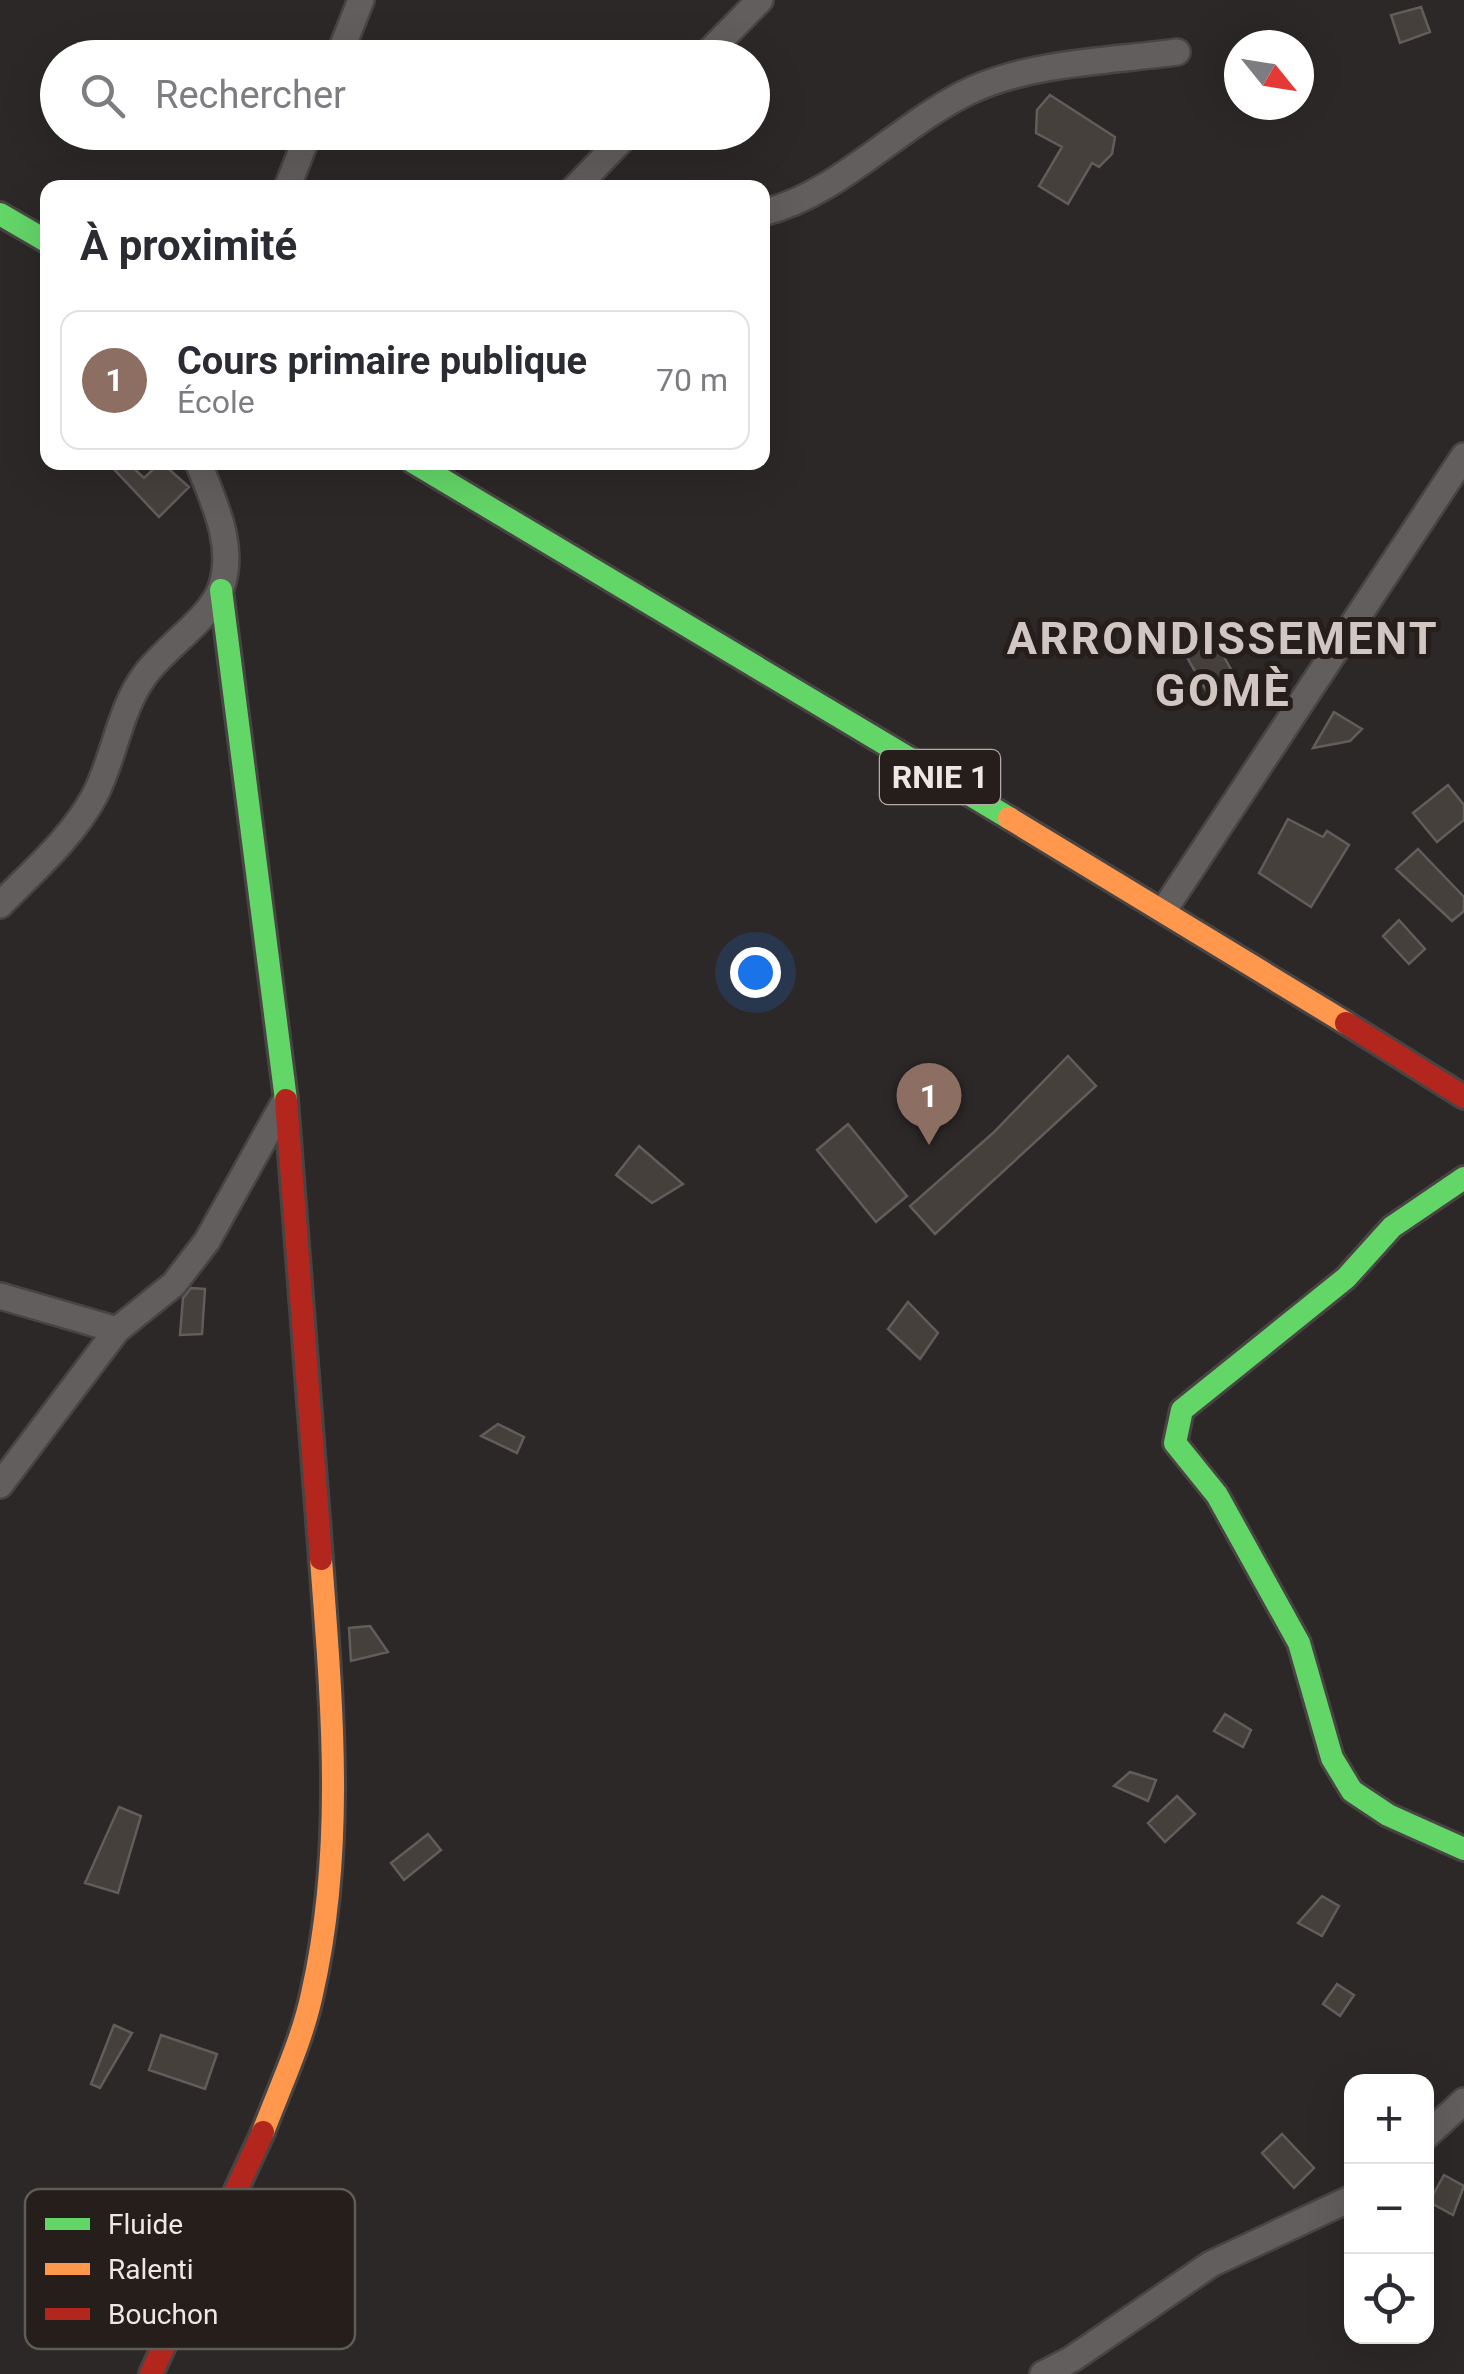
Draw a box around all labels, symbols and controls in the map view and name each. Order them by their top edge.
north arrow [1224,30,1314,120]
search box [40,40,770,150]
icon: search [75,68,130,123]
text: Rechercher [155,73,346,117]
text: À proximité [80,221,297,270]
text: Cours primaire publique [177,339,587,383]
text: 1 [105,361,124,399]
text: 70 m [656,361,728,399]
text: École [177,383,255,421]
district label: ARRONDISSEMENT GOMÈ [1007,612,1439,717]
road number: RNIE 1 [880,750,1000,804]
your location [730,947,781,998]
pin: 1 [896,1062,962,1145]
map controls [1344,2074,1434,2344]
button: + [1344,2074,1434,2164]
button: − [1344,2164,1434,2254]
legend [25,2189,355,2349]
text: Fluide [108,2208,183,2241]
text: Ralenti [108,2253,194,2286]
button: locate [1344,2254,1434,2344]
text: Bouchon [108,2298,218,2331]

